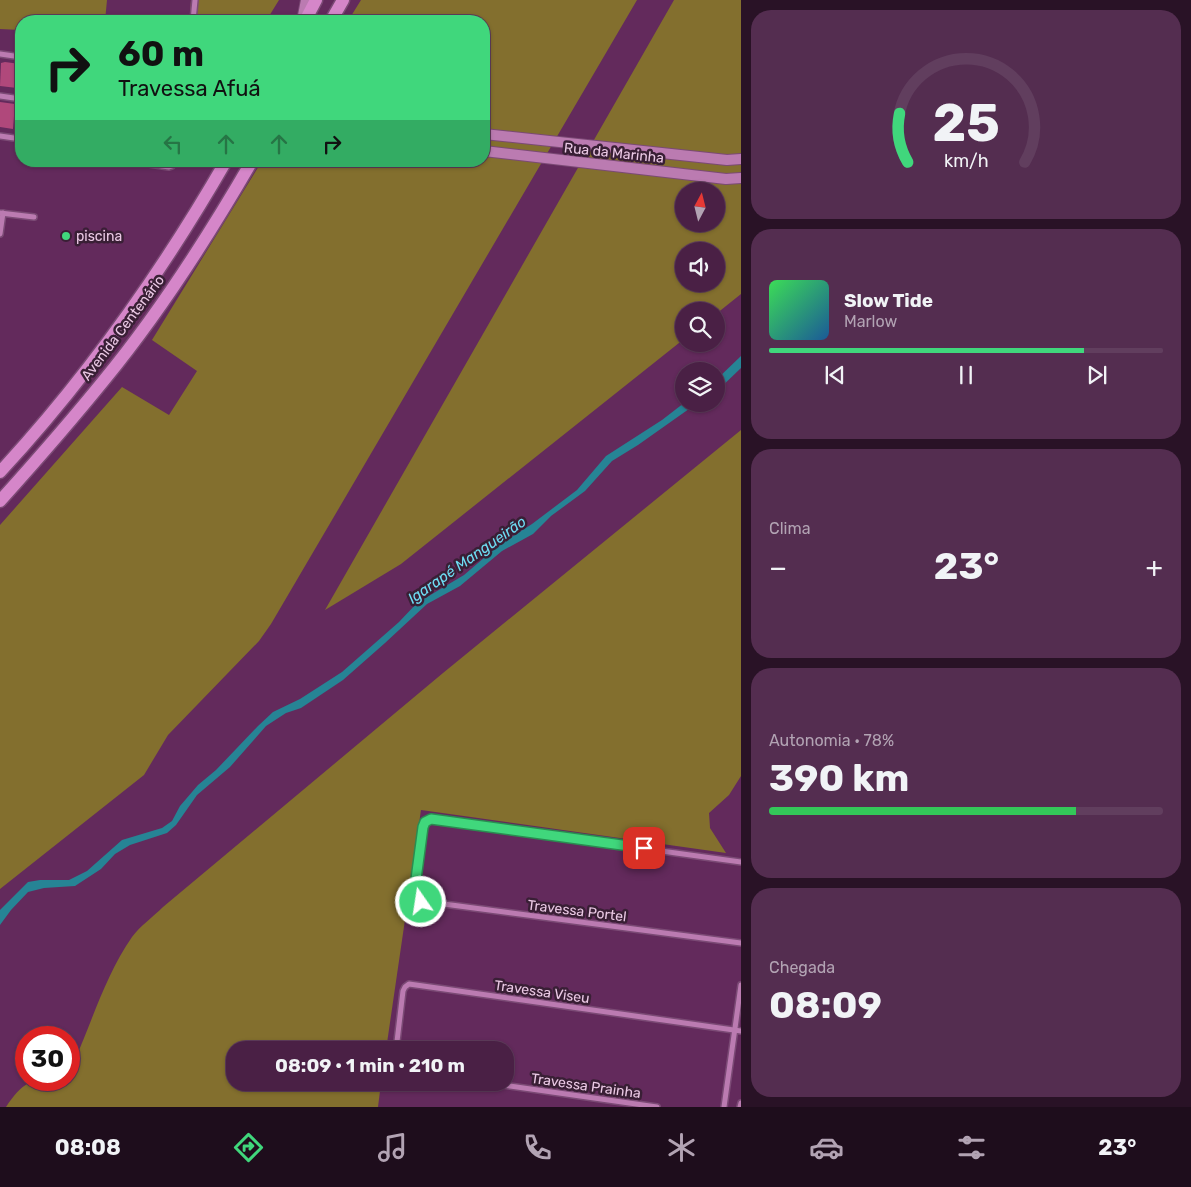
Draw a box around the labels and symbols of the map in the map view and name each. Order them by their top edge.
street label: Rua da Marinha [563,139,665,167]
north arrow [675,182,725,232]
place label: piscina [76,228,122,245]
marker: piscina [60,230,72,242]
street label: Avenida Centenário [78,272,168,384]
water label: Igarapé Mangueirão [404,512,530,608]
pin [623,827,665,869]
position arrow [394,875,446,927]
street label: Travessa Portel [527,897,627,925]
street label: Travessa Viseu [493,977,591,1007]
speed limit sign: 30 [15,1026,80,1091]
street label: Travessa Prainha [530,1070,642,1102]

